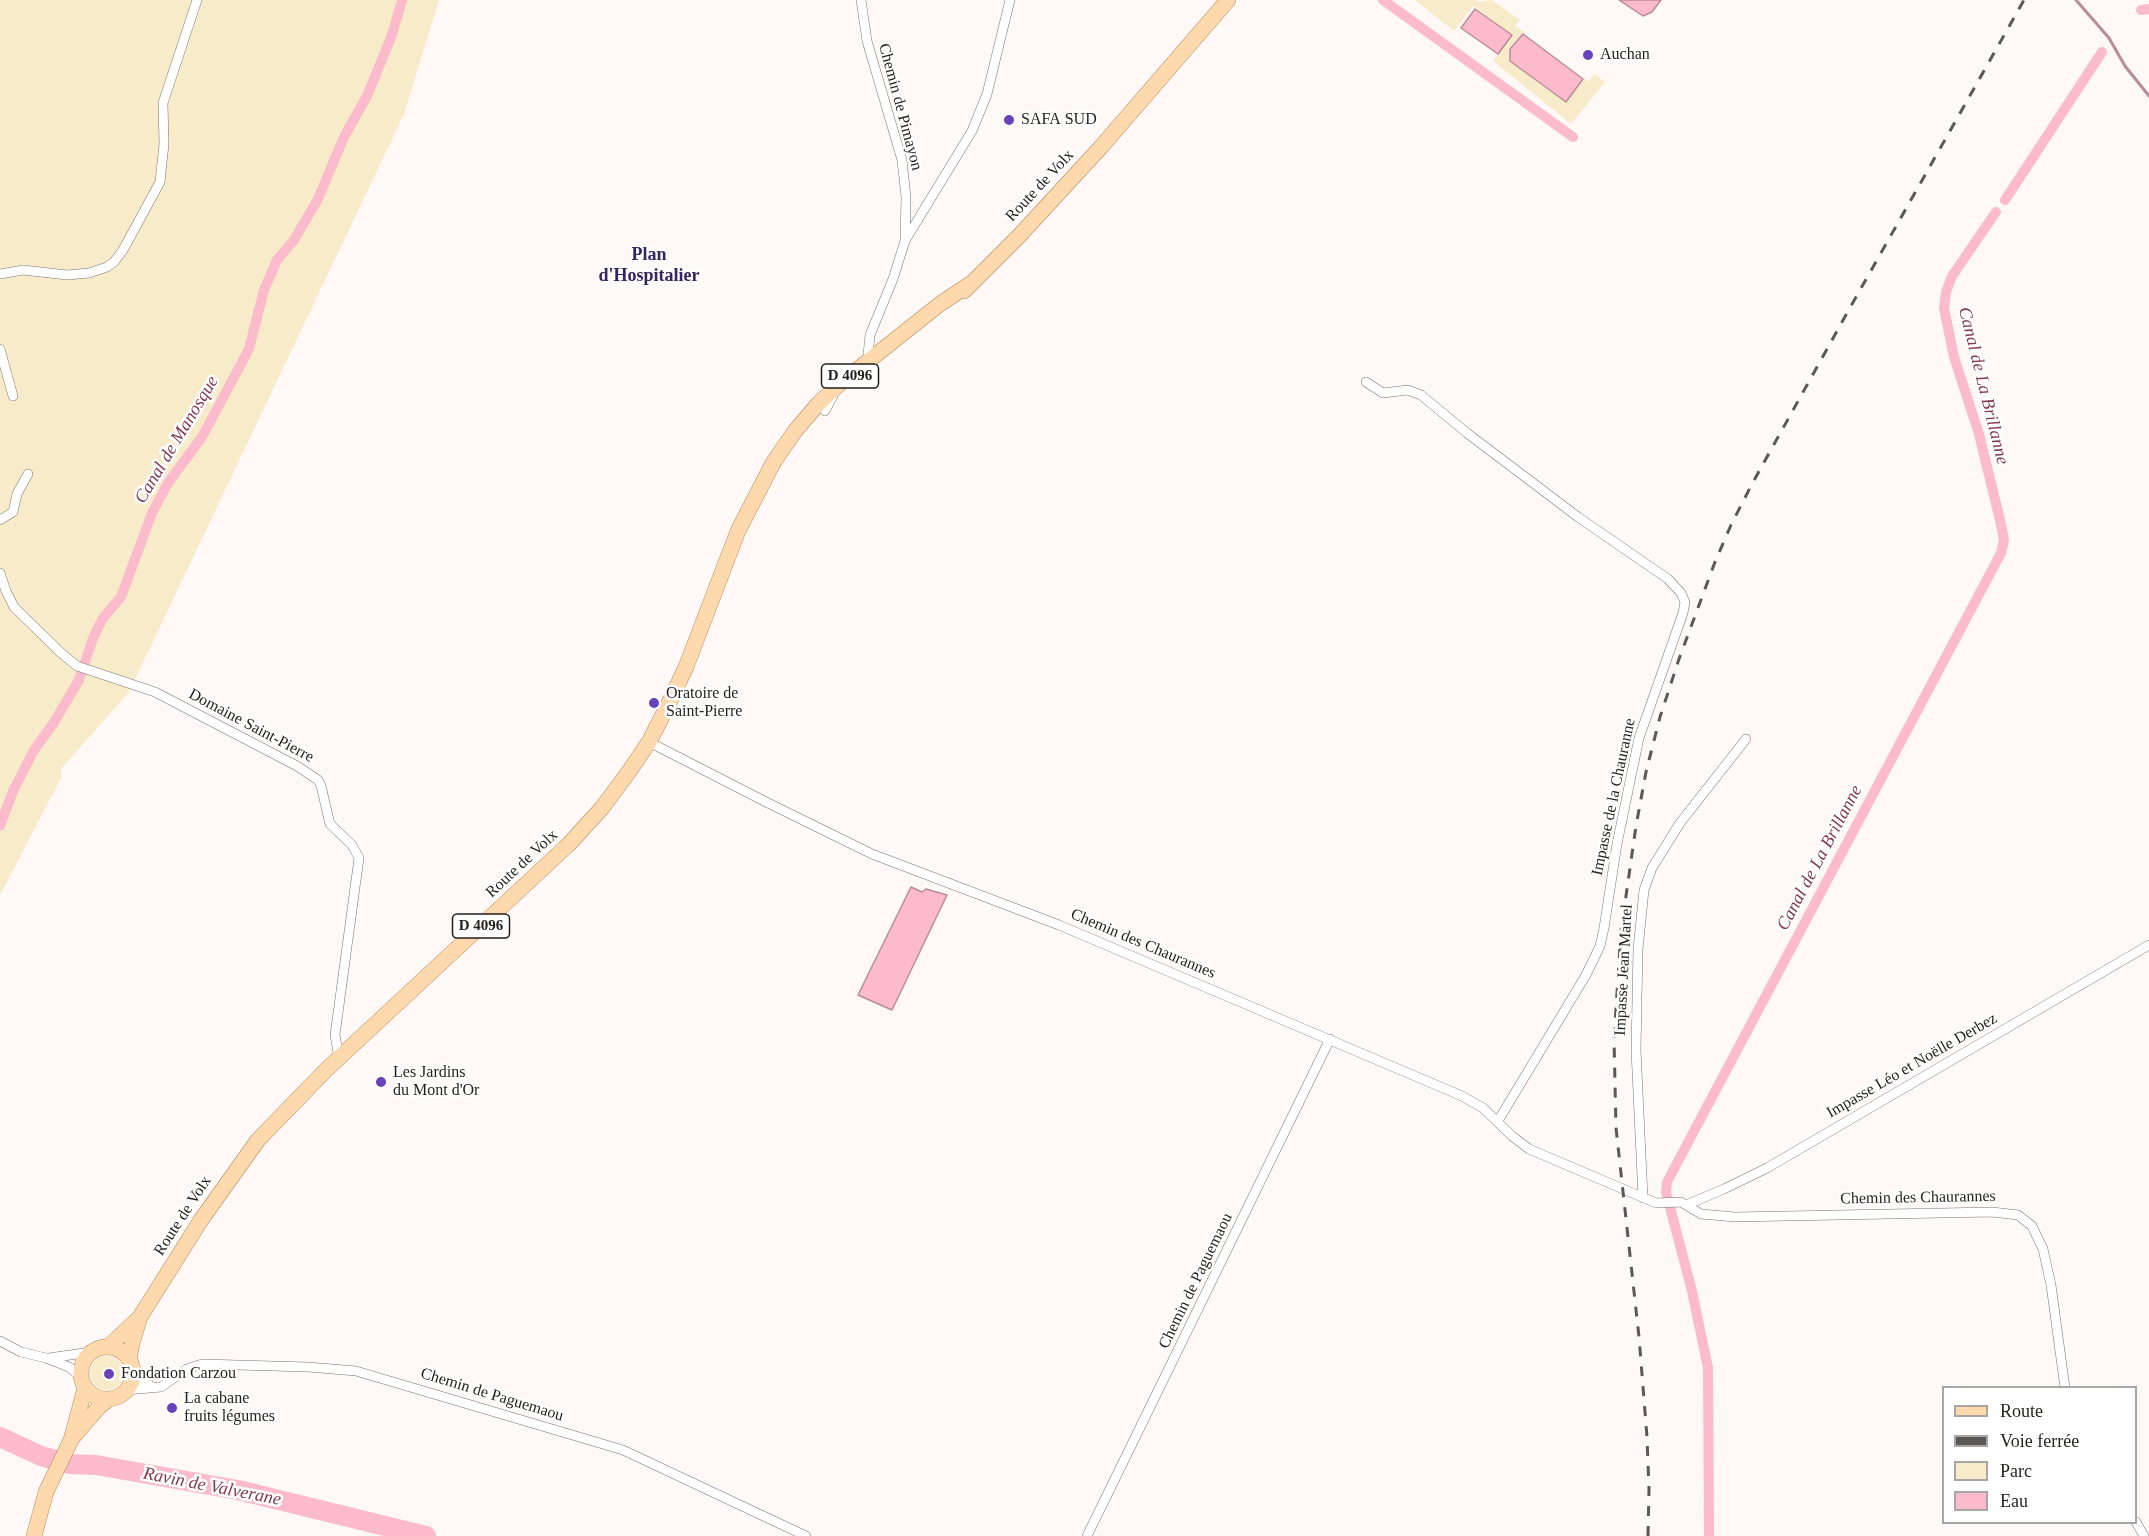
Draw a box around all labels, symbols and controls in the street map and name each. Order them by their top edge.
street label: Chemin de Pimayon [874,41,926,173]
place label: Auchan [1600,45,1650,65]
marker: Auchan [1581,48,1595,62]
place label: SAFA SUD [1021,110,1097,130]
marker: SAFA SUD [1002,113,1016,127]
street label: Route de Volx [1002,146,1078,226]
district label: Plan d'Hospitalier [598,244,700,286]
water label: Canal de La Brillanne [1953,305,2013,467]
road number: D 4096 [822,364,878,388]
water label: Canal de Manosque [130,372,224,508]
place label: Oratoire de Saint-Pierre [666,684,742,722]
street label: Domaine Saint-Pierre [185,685,317,767]
marker: Oratoire de Saint-Pierre [647,696,661,710]
street label: Impasse de la Chauranne [1588,717,1640,877]
water label: Canal de La Brillanne [1773,782,1867,934]
street label: Route de Volx [482,826,562,902]
street label: Impasse Jean Martel [1611,904,1637,1036]
street label: Chemin des Chaurannes [1068,905,1218,983]
road number: D 4096 [452,914,510,938]
street label: Impasse Léo et Noëlle Derbez [1823,1009,2001,1123]
place label: Les Jardins du Mont d'Or [393,1063,479,1101]
marker: Les Jardins du Mont d'Or [374,1075,388,1089]
street label: Route de Volx [150,1173,216,1259]
street label: Chemin des Chaurannes [1840,1187,1996,1209]
street label: Chemin de Paguemaou [1155,1210,1237,1352]
place label: Fondation Carzou [121,1364,236,1384]
street label: Chemin de Paguemaou [418,1364,566,1426]
marker: Fondation Carzou [102,1367,116,1381]
legend [1942,1386,2137,1524]
place label: La cabane fruits légumes [184,1389,275,1427]
marker: La cabane fruits légumes [165,1401,179,1415]
text: Route [2000,1401,2043,1421]
text: Voie ferrée [2000,1431,2079,1451]
text: Parc [2000,1461,2032,1481]
water label: Ravin de Valverane [141,1463,283,1511]
text: Eau [2000,1491,2028,1511]

